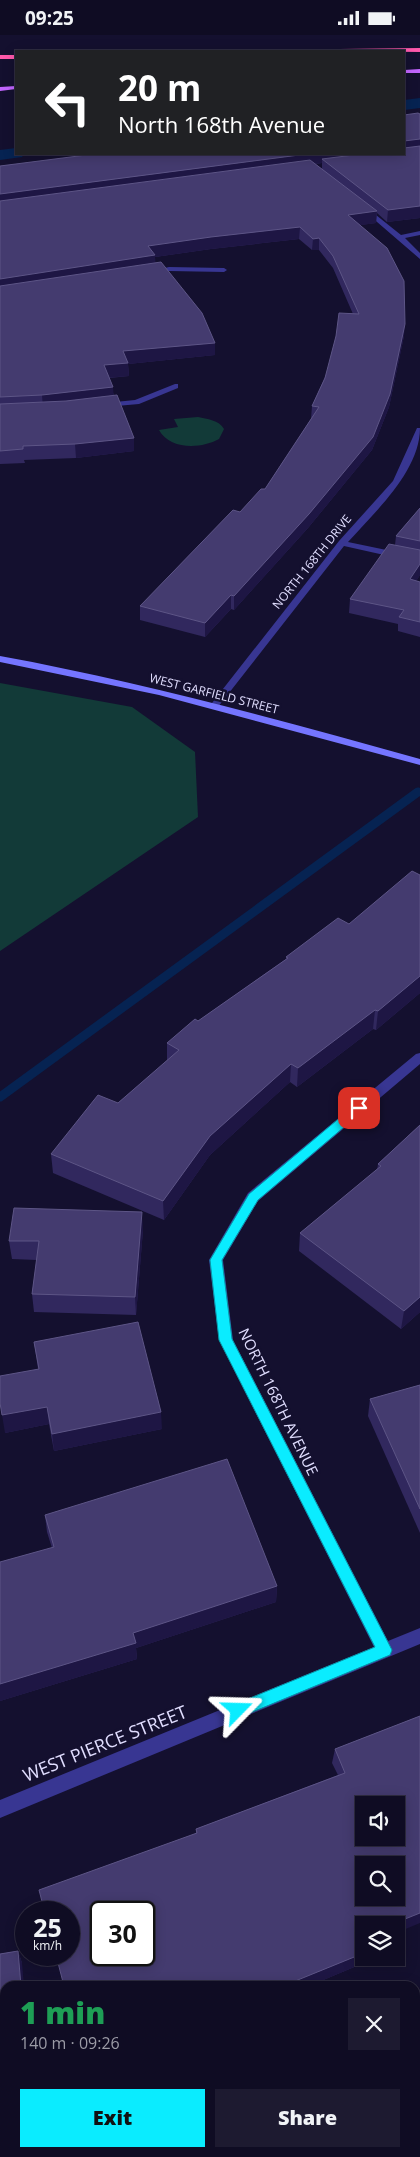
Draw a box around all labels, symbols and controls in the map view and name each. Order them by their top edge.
text: 09:25 [25,5,74,31]
text: 20 m [118,64,201,111]
icon: left [35,70,100,135]
text: North 168th Avenue [118,109,325,139]
street label: NORTH 168TH DRIVE [268,511,355,612]
street label: WEST GARFIELD STREET [148,669,281,718]
pin [338,1087,380,1129]
icon: arrive [345,1094,373,1122]
street label: NORTH 168TH AVENUE [234,1325,323,1479]
position arrow [211,1683,263,1735]
street label: WEST PIERCE STREET [19,1699,190,1787]
map controls [355,1796,405,1966]
button: sound [355,1796,405,1846]
button: search [355,1856,405,1906]
speed limit sign: 30 [90,1901,155,1966]
text: 25 [33,1910,62,1944]
button: layers [355,1916,405,1966]
text: km/h [33,1937,62,1954]
text: 1 min [20,1992,105,2033]
button: close [348,1998,400,2050]
text: 140 m · 09:26 [20,2032,120,2054]
button: Exit [20,2089,205,2147]
button: Share [215,2089,400,2147]

